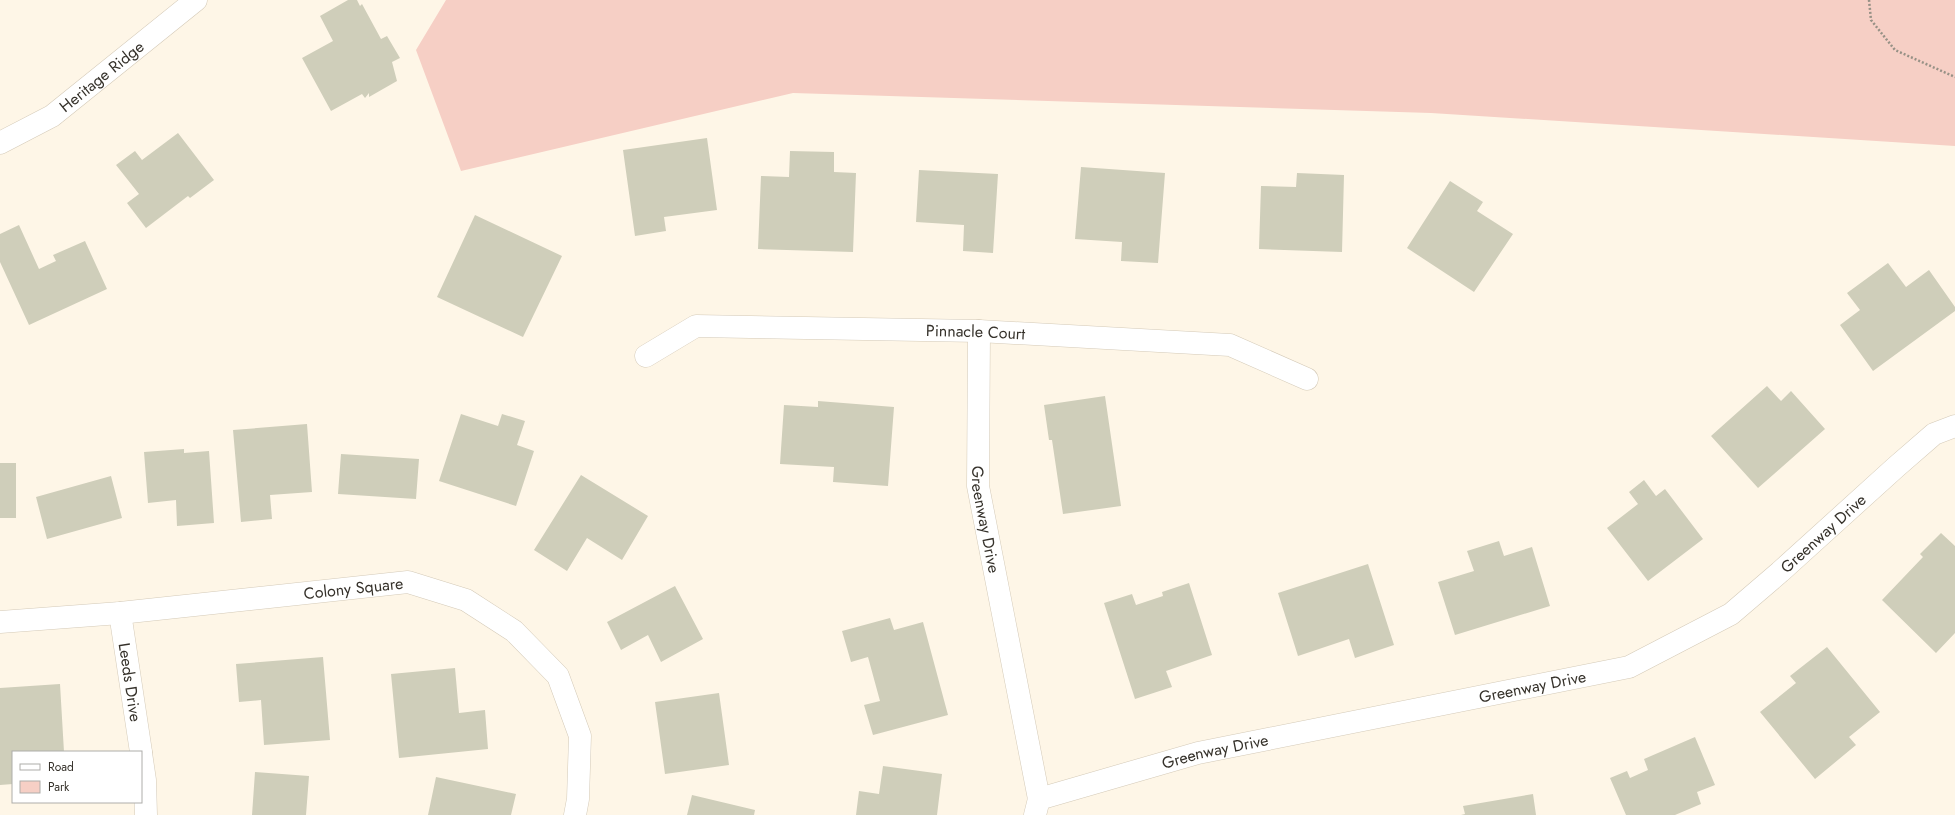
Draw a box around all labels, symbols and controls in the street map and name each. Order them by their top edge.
street label: Heritage Ridge [54,35,149,117]
street label: Pinnacle Court [926,319,1026,345]
street label: Greenway Drive [966,466,1006,575]
street label: Greenway Drive [1775,488,1871,578]
street label: Colony Square [302,571,404,605]
street label: Leeds Drive [113,641,148,723]
street label: Greenway Drive [1477,664,1588,708]
street label: Greenway Drive [1159,728,1270,774]
legend [12,751,142,803]
text: Road [48,758,74,776]
text: Park [48,778,70,796]

